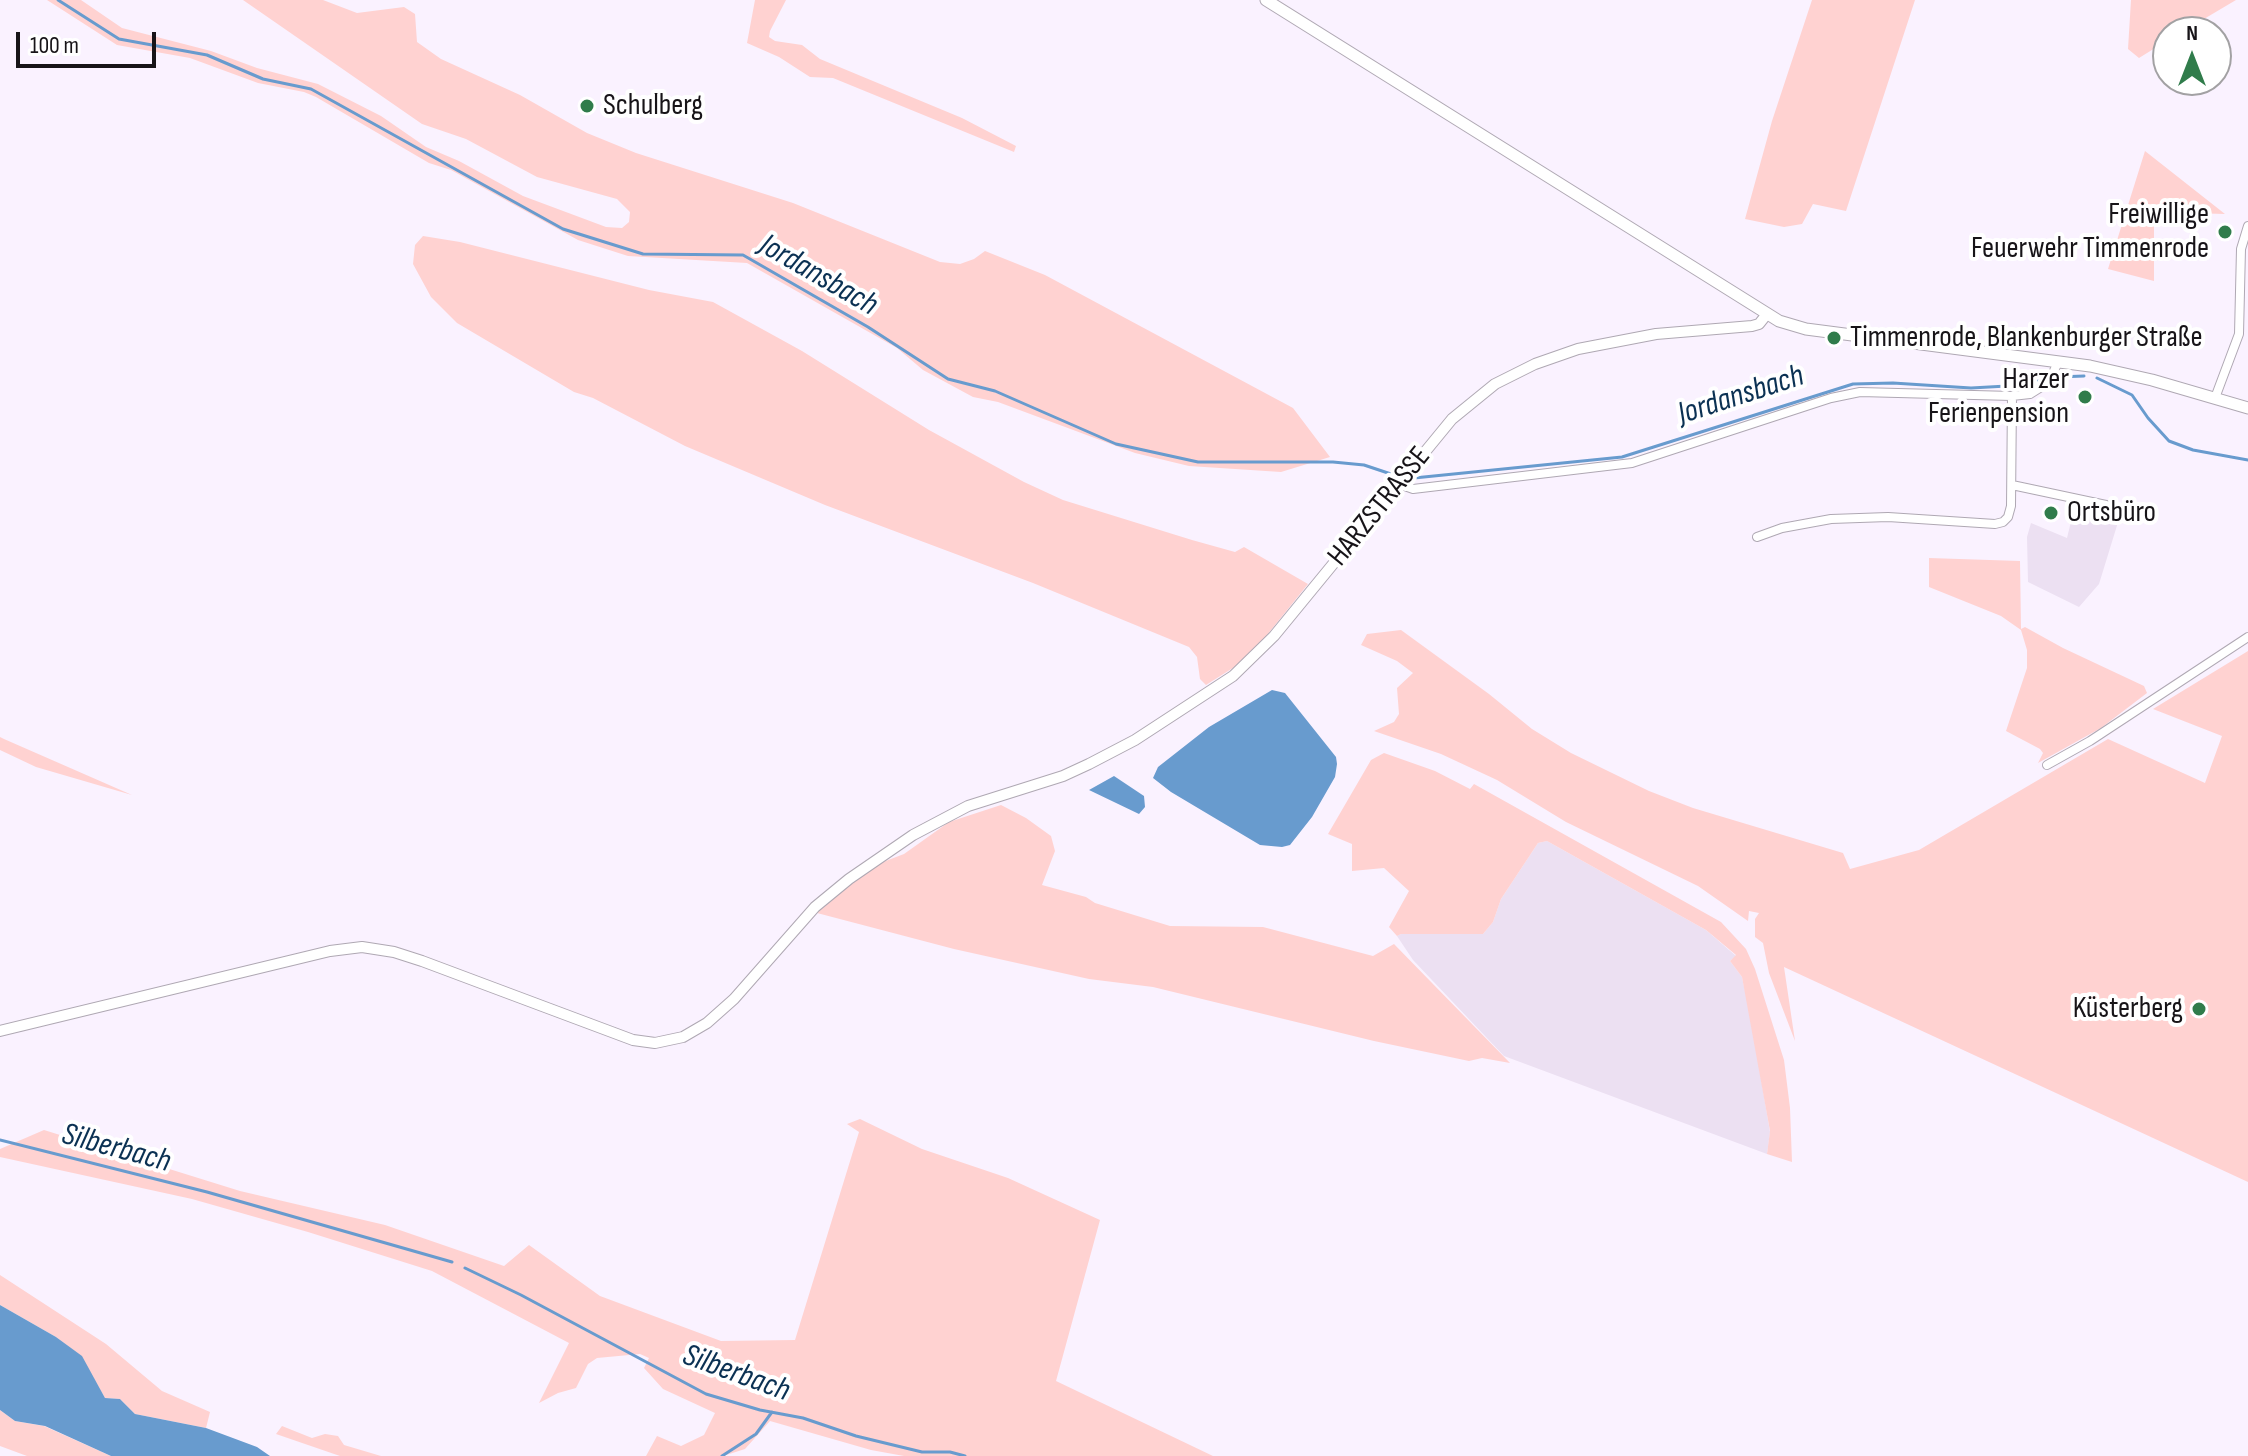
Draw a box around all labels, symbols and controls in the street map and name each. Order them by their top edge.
scale bar [20,16,160,66]
north arrow [2152,16,2232,96]
text: N [2186,20,2198,47]
text: 100 m [30,31,79,60]
place label: Schulberg [603,88,703,124]
marker: Schulberg [578,97,596,115]
place label: Freiwillige Feuerwehr Timmenrode [1971,197,2209,268]
marker: Freiwillige Feuerwehr Timmenrode [2216,223,2234,241]
water label: Jordansbach [752,227,884,325]
place label: Timmenrode, Blankenburger Straße [1850,320,2202,356]
marker: Timmenrode, Blankenburger Straße [1825,329,1843,347]
water label: Jordansbach [1673,358,1809,434]
place label: Harzer Ferienpension [1928,362,2069,432]
marker: Harzer Ferienpension [2076,388,2094,406]
street label: HARZSTRASSE [1321,440,1439,574]
place label: Ortsbüro [2067,495,2156,531]
marker: Ortsbüro [2042,504,2060,522]
place label: Küsterberg [2073,991,2183,1027]
marker: Küsterberg [2190,1000,2208,1018]
water label: Silberbach [57,1116,175,1182]
water label: Silberbach [677,1337,795,1411]

